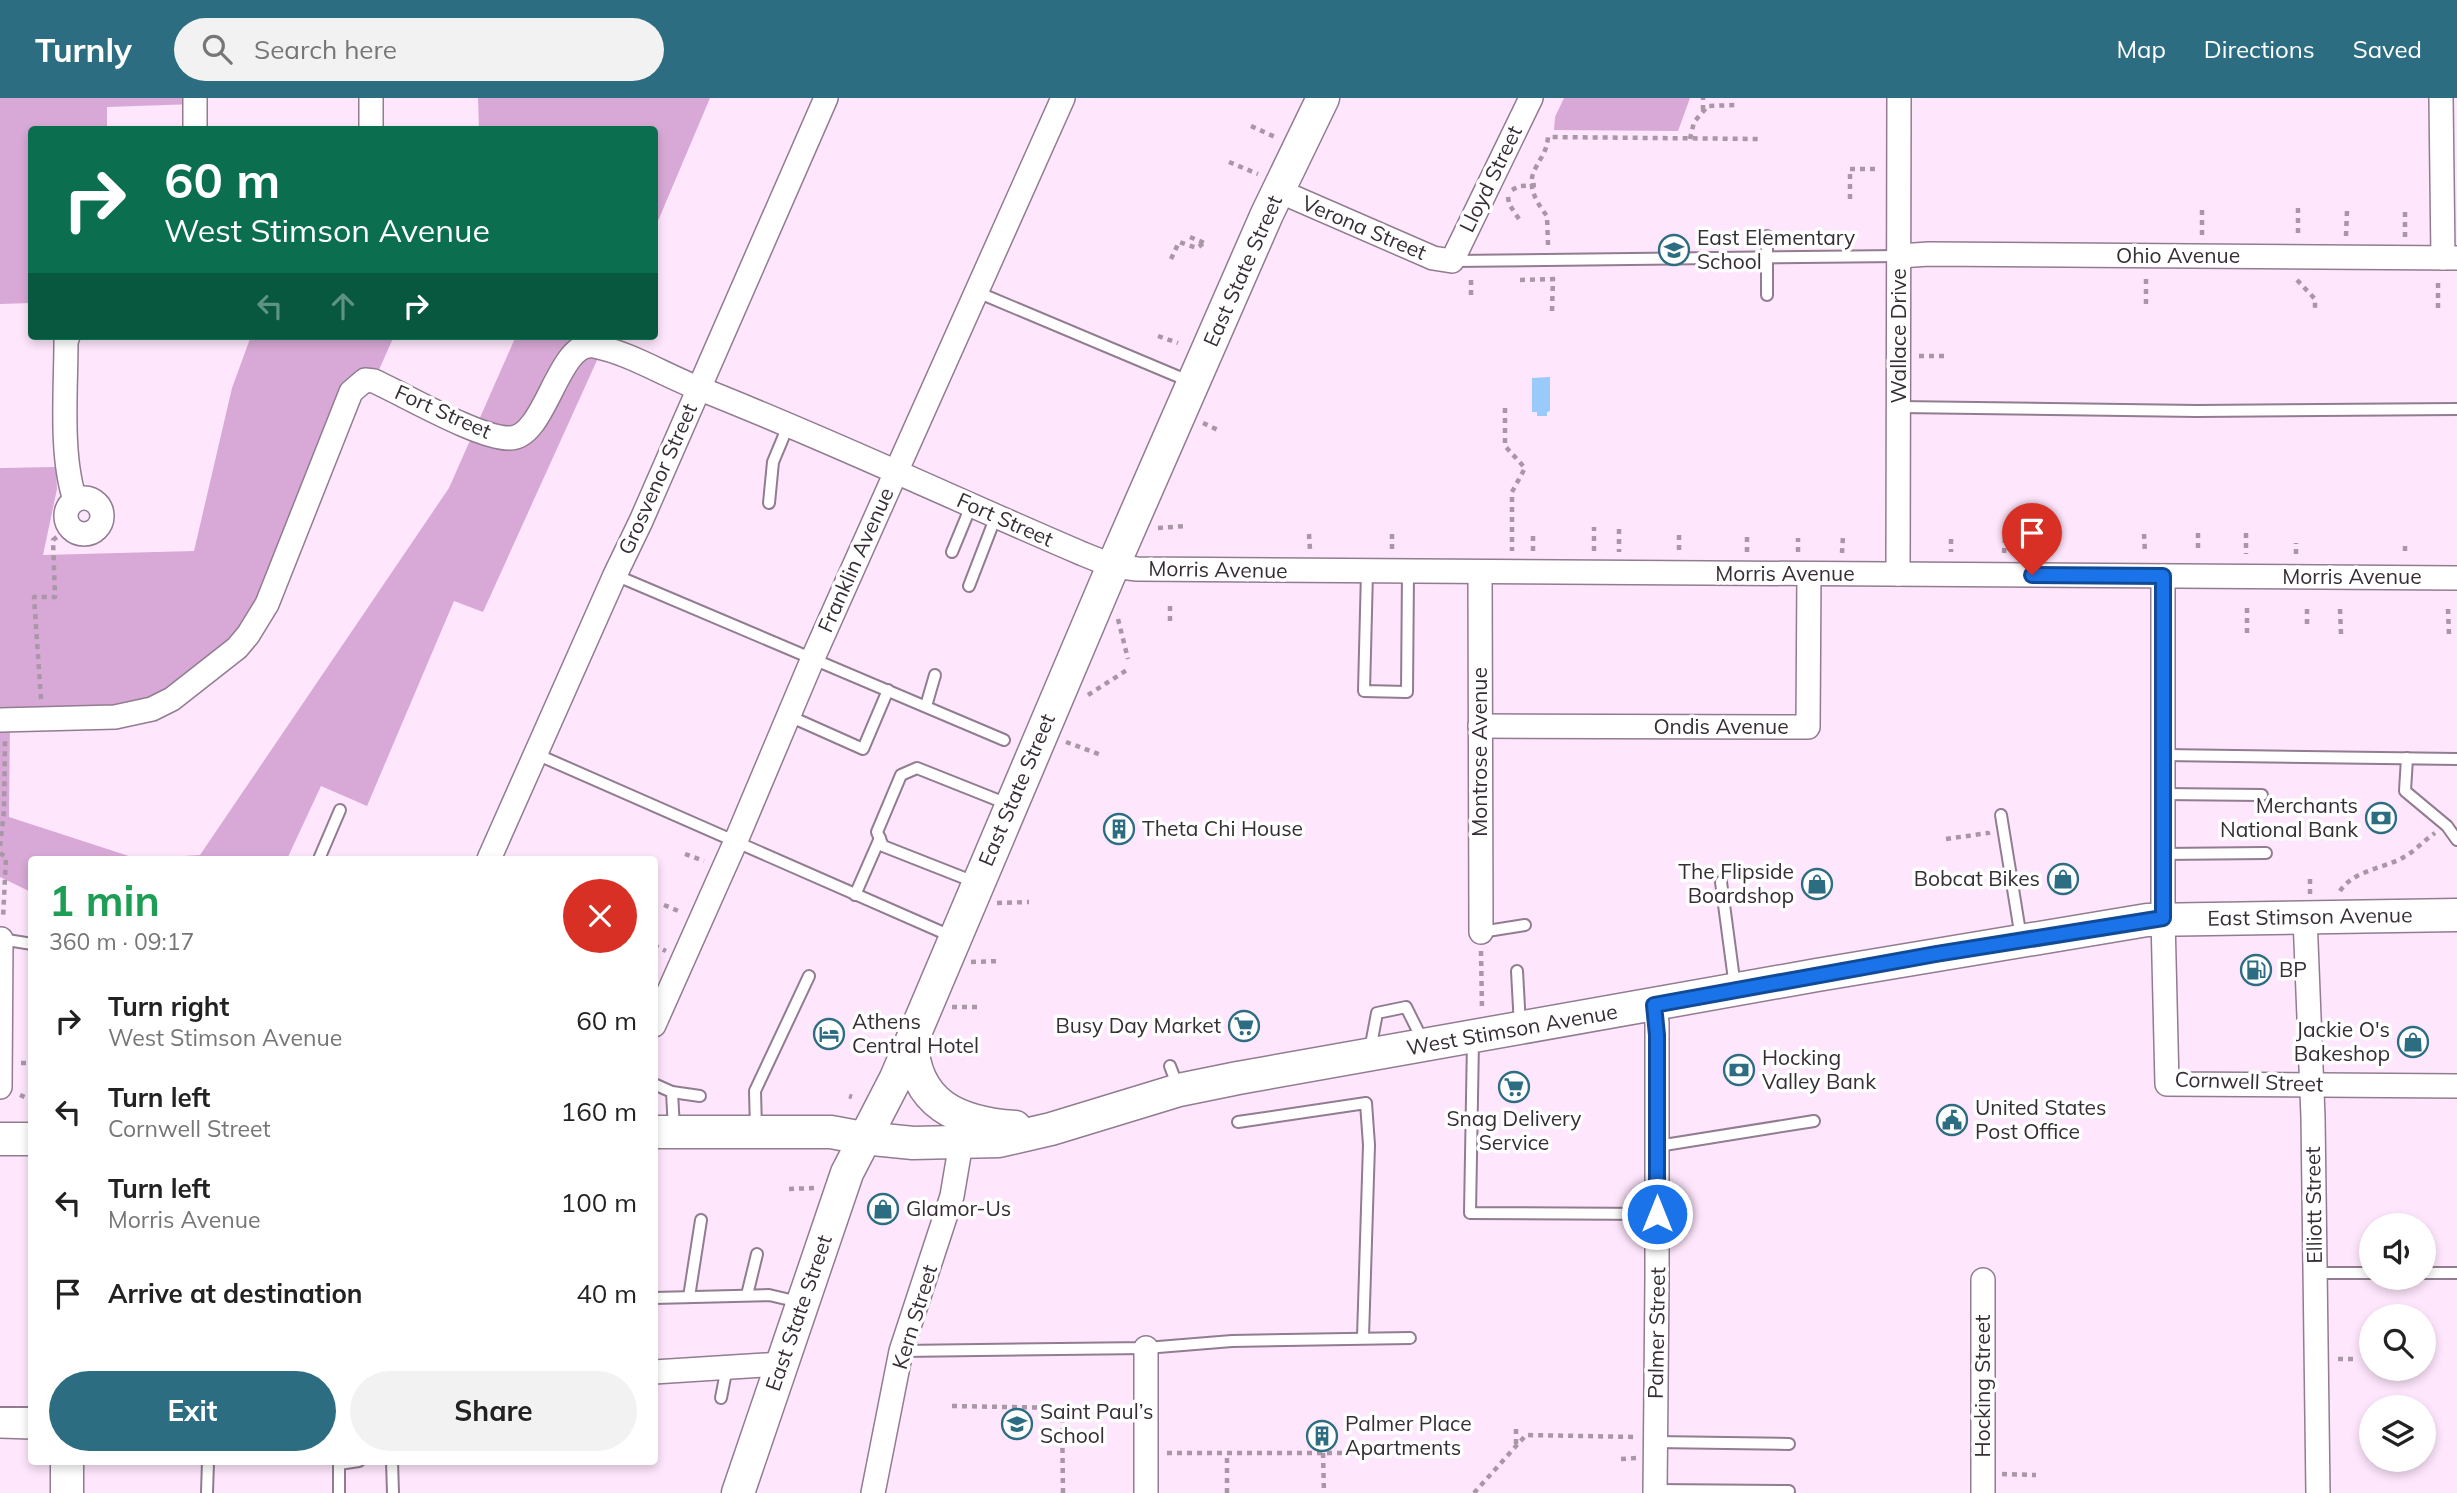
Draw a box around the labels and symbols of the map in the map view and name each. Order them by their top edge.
street label: Lloyd Street [1453,121,1527,236]
street label: Verona Street [1298,189,1431,265]
street label: East State Street [1197,191,1287,350]
place label: East Elementary School [1697,224,1855,274]
school or university icon: East Elementary School [1657,233,1691,267]
street label: Ohio Avenue [2116,242,2240,268]
street label: Wallace Drive [1885,268,1911,404]
street label: Fort Street [391,378,496,444]
street label: Grosvenor Street [612,399,702,558]
street label: Franklin Avenue [812,483,899,636]
street label: Fort Street [953,486,1058,552]
pin [2002,503,2062,575]
street label: Morris Avenue [1148,555,1288,583]
street label: Morris Avenue [1715,560,1855,586]
street label: Morris Avenue [2282,563,2422,589]
street label: Montrose Avenue [1466,667,1492,837]
street label: East State Street [972,709,1060,870]
street label: Ondis Avenue [1653,713,1789,739]
place label: Merchants National Bank [2220,792,2358,842]
bank icon: Merchants National Bank [2364,801,2398,835]
building icon: Theta Chi House [1102,812,1136,846]
place label: Theta Chi House [1142,815,1303,841]
place label: The Flipside Boardshop [1678,858,1794,908]
shop icon: Bobcat Bikes [2046,862,2080,896]
place label: Bobcat Bikes [1914,865,2040,891]
shop icon: The Flipside Boardshop [1800,867,1834,901]
street label: East Stimson Avenue [2207,901,2413,931]
fuel station icon: BP [2239,953,2273,987]
place label: BP [2279,956,2307,982]
street label: West Stimson Avenue [1404,998,1619,1060]
place label: Athens Central Hotel [852,1008,979,1058]
supermarket icon: Busy Day Market [1227,1009,1261,1043]
place label: Busy Day Market [1055,1012,1221,1038]
place label: Jackie O's Bakeshop [2294,1016,2390,1066]
hotel icon: Athens Central Hotel [812,1017,846,1051]
shop icon: Jackie O's Bakeshop [2396,1025,2430,1059]
place label: Hocking Valley Bank [1762,1044,1876,1094]
bank icon: Hocking Valley Bank [1722,1053,1756,1087]
street label: Cornwell Street [2174,1065,2324,1097]
supermarket icon: Snag Delivery Service [1497,1070,1531,1104]
place label: United States Post Office [1975,1094,2106,1144]
public building icon: United States Post Office [1935,1103,1969,1137]
place label: Snag Delivery Service [1446,1105,1582,1155]
street label: Elliott Street [2299,1146,2327,1264]
position arrow [1620,1177,1694,1251]
shop icon: Glamor-Us [866,1192,900,1226]
place label: Glamor-Us [906,1195,1011,1221]
street label: East State Street [759,1231,837,1394]
street label: Kern Street [886,1261,942,1372]
street label: Palmer Street [1642,1267,1670,1399]
street label: Hocking Street [1969,1315,1995,1457]
place label: Saint Paul’s School [1040,1398,1153,1448]
school or university icon: Saint Paul’s School [1000,1407,1034,1441]
place label: Palmer Place Apartments [1345,1410,1472,1460]
building icon: Palmer Place Apartments [1305,1419,1339,1453]

